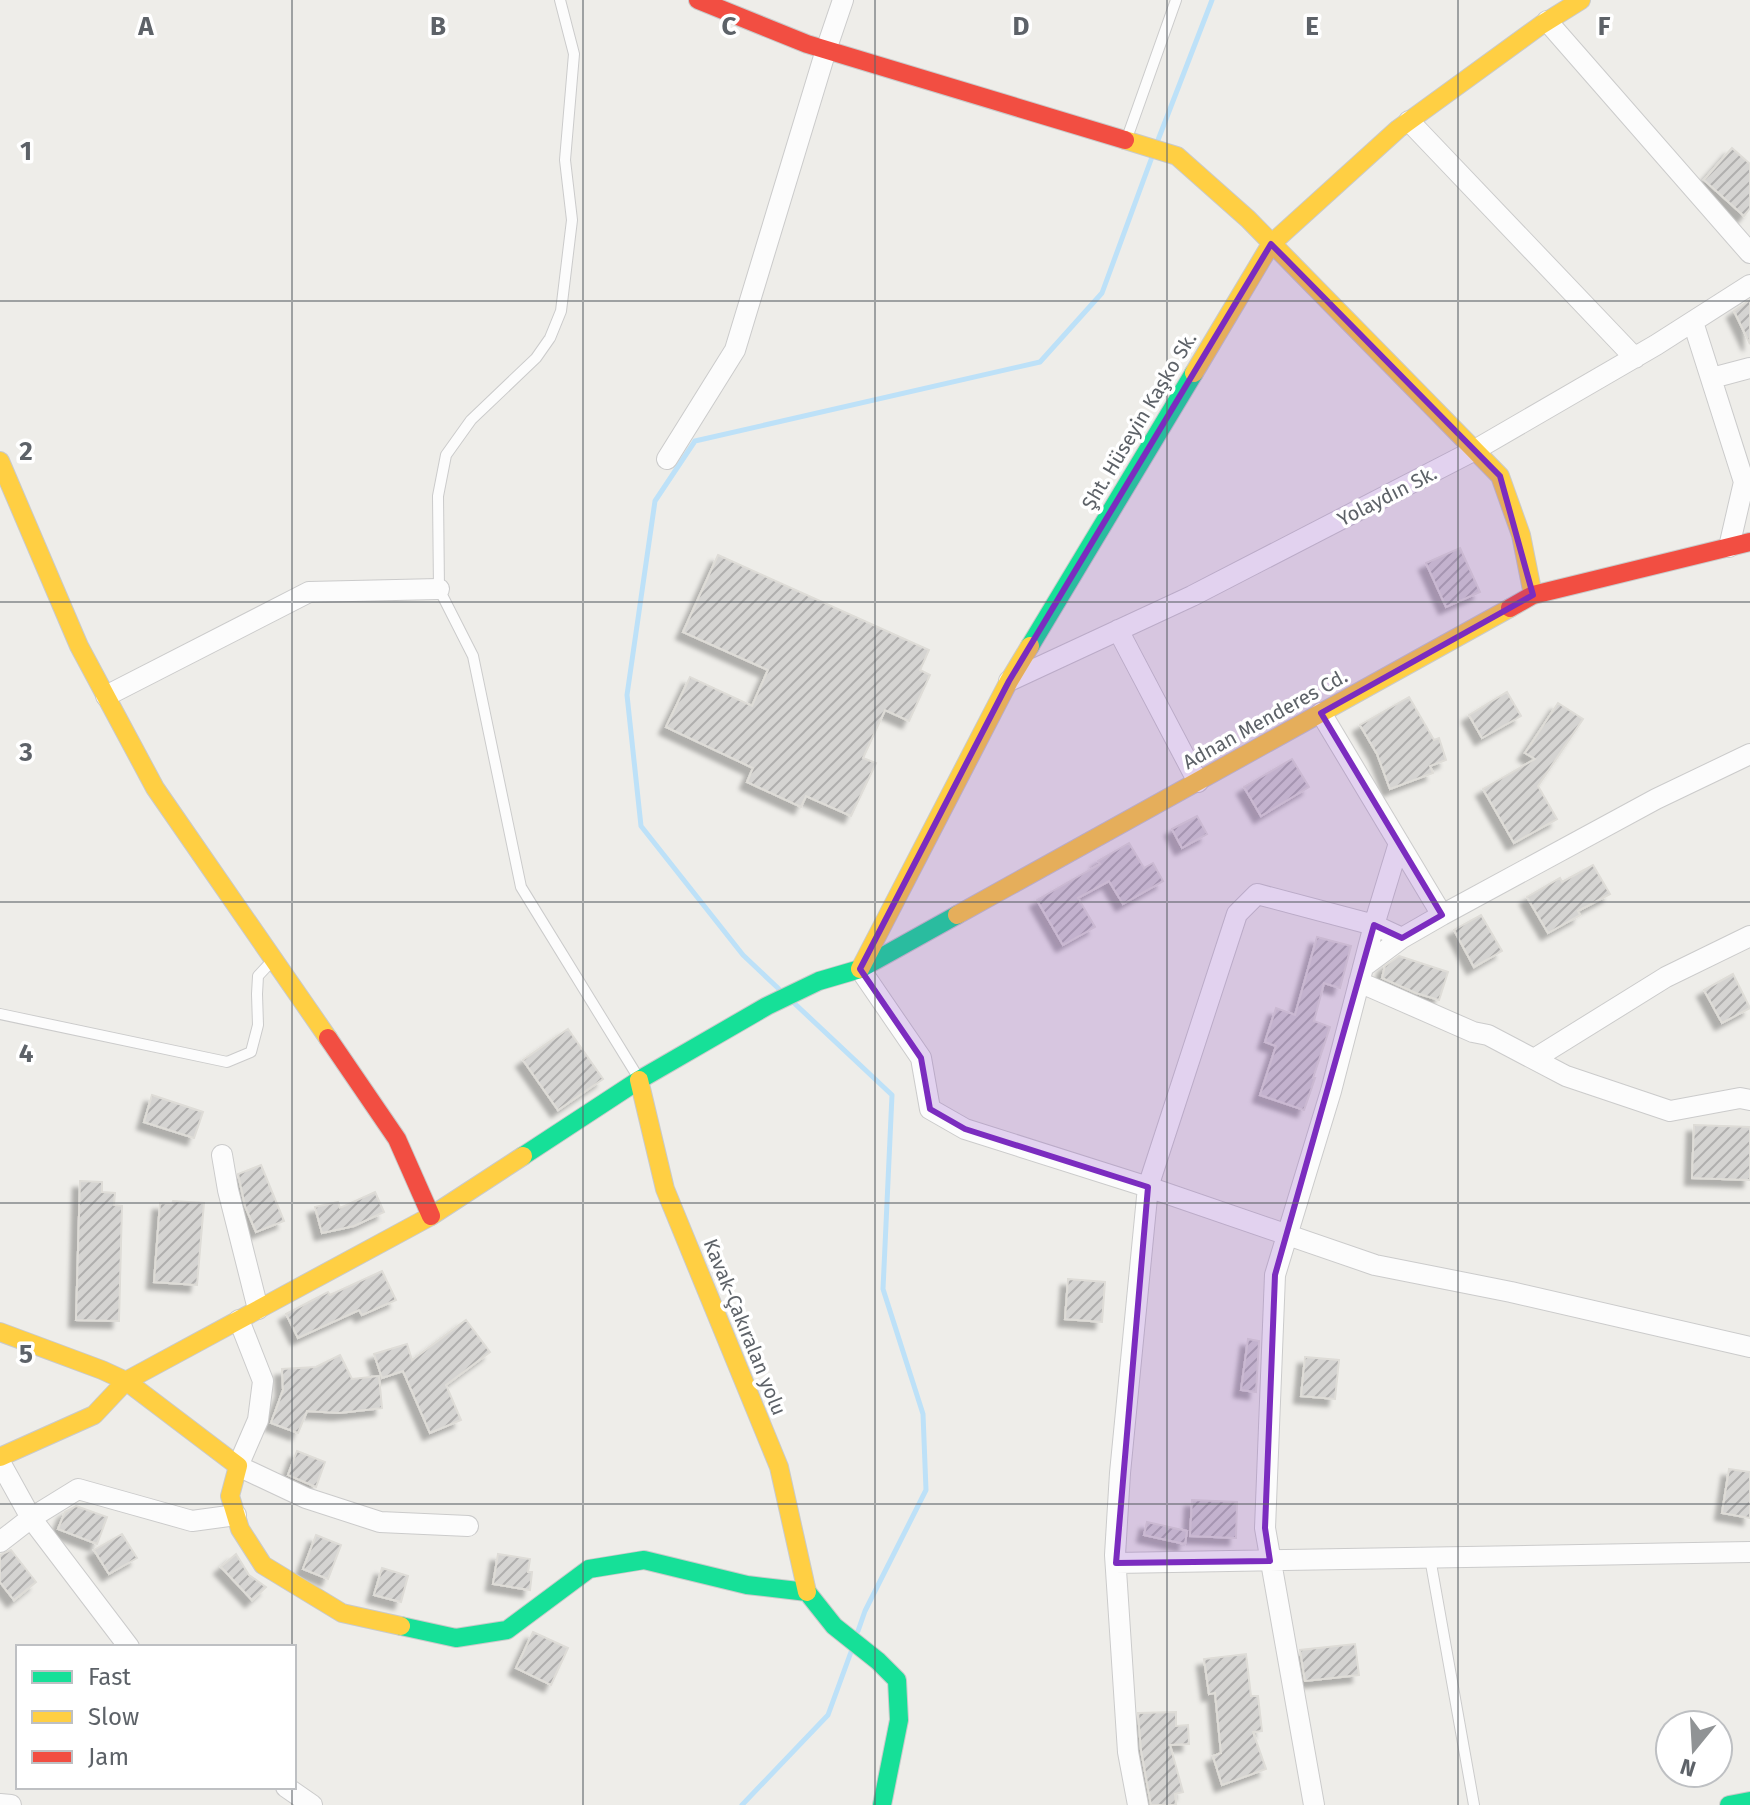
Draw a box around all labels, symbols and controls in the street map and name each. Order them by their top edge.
text: A [137,11,154,42]
text: B [430,11,446,42]
text: C [722,11,737,42]
text: D [1013,11,1030,42]
text: E [1305,11,1319,42]
text: F [1598,11,1611,42]
text: 1 [20,136,32,167]
street label: Şht. Hüseyin Kaşko Sk. [1077,328,1202,515]
text: 2 [19,436,33,467]
street label: Yolaydın Sk. [1333,461,1441,531]
street label: Adnan Menderes Cd. [1179,664,1351,774]
text: 3 [18,737,33,768]
text: 4 [19,1038,34,1069]
street label: Kavak-Çakıralan yolu [698,1235,791,1419]
text: 5 [19,1339,33,1370]
legend [16,1645,296,1789]
text: Fast [88,1663,131,1691]
text: Slow [88,1703,139,1731]
north arrow [1654,1709,1734,1789]
text: Jam [88,1743,129,1771]
text: N [1677,1752,1699,1783]

